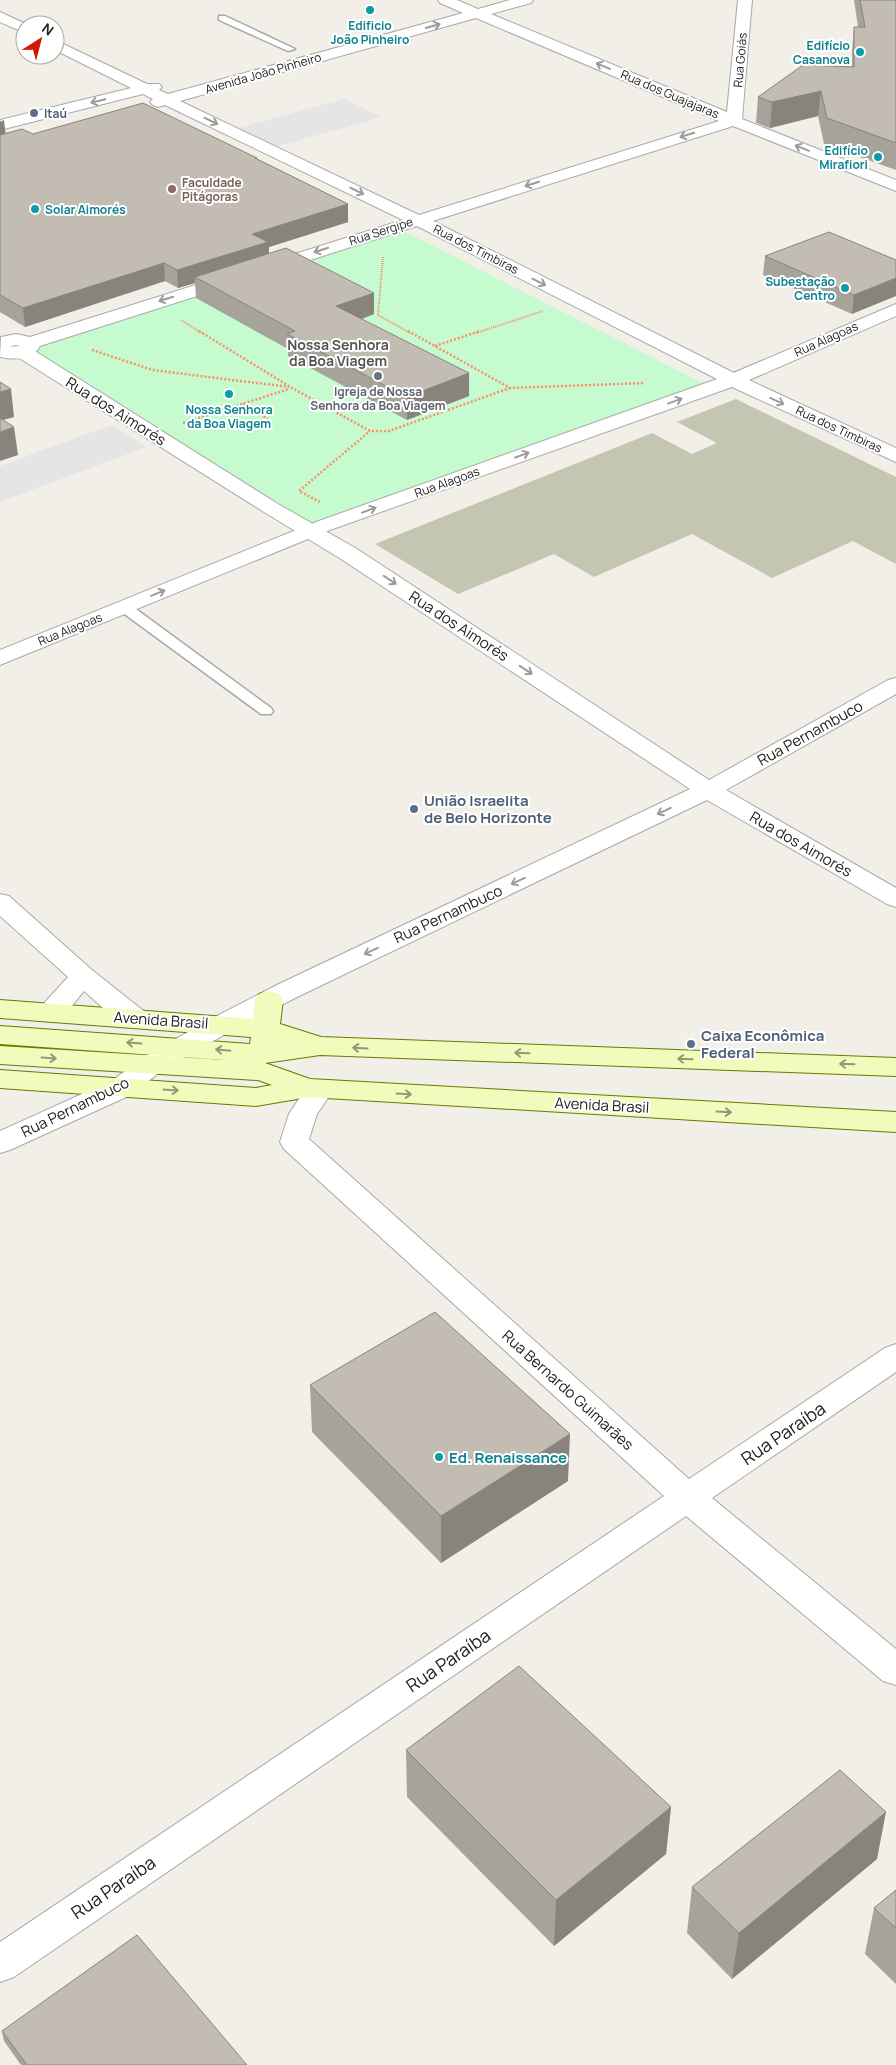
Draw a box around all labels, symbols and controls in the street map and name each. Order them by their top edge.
marker: Edificio João Pinheiro [364,4,376,16]
north arrow [15,15,65,65]
place label: Edificio João Pinheiro [331,17,409,48]
text: N [38,18,58,40]
one-way arrow [424,20,440,30]
street label: Rua Goiás [729,32,751,88]
place label: Edifício Casanova [793,37,850,68]
marker: Edifício Casanova [854,46,866,58]
street label: Avenida João Pinheiro [203,48,323,98]
one-way arrow [596,60,611,70]
street label: Rua dos Guajajaras [618,66,722,122]
one-way arrow [91,97,107,106]
place label: Itaú [44,105,67,122]
marker: Itaú [28,107,40,119]
one-way arrow [203,117,218,127]
one-way arrow [680,131,696,141]
place label: Edifício Mirafiori [819,142,868,173]
one-way arrow [795,143,810,152]
marker: Edifício Mirafiori [872,151,884,163]
place label: Faculdade Pitágoras [182,174,242,205]
one-way arrow [525,180,541,189]
marker: Faculdade Pitágoras [166,183,178,195]
one-way arrow [349,187,364,197]
place label: Solar Aimorés [45,201,126,218]
marker: Solar Aimorés [29,203,41,215]
street label: Rua Sergipe [347,213,415,249]
street label: Rua dos Timbiras [430,220,522,278]
one-way arrow [313,246,329,256]
place label: Subestação Centro [765,273,835,304]
one-way arrow [531,277,546,287]
marker: Subestação Centro [839,282,851,294]
one-way arrow [158,295,174,305]
street label: Rua Alagoas [791,317,861,361]
district label: Nossa Senhora da Boa Viagem [287,335,389,370]
marker: Igreja de Nossa Senhora da Boa Viagem [372,370,384,382]
street label: Rua dos Aimorés [62,372,170,450]
place label: Igreja de Nossa Senhora da Boa Viagem [310,383,446,414]
marker: Nossa Senhora da Boa Viagem [223,388,235,400]
one-way arrow [667,396,683,405]
one-way arrow [769,396,784,406]
place label: Nossa Senhora da Boa Viagem [185,401,273,432]
street label: Rua dos Timbiras [793,401,885,457]
one-way arrow [514,450,530,459]
street label: Rua Alagoas [412,462,482,502]
one-way arrow [361,504,377,514]
one-way arrow [383,575,397,586]
street label: Rua dos Aimorés [405,586,513,666]
one-way arrow [151,588,166,597]
street label: Rua Alagoas [35,608,105,650]
one-way arrow [519,665,533,675]
street label: Rua Pernambuco [753,695,867,771]
place label: União Israelita de Belo Horizonte [424,790,552,828]
marker: União Israelita de Belo Horizonte [408,803,420,815]
street label: Rua dos Aimorés [746,806,856,882]
one-way arrow [657,807,672,816]
one-way arrow [511,877,526,886]
street label: Rua Pernambuco [390,880,506,948]
one-way arrow [364,946,379,956]
street label: Avenida Brasil [113,1006,209,1034]
place label: Caixa Econômica Federal [701,1025,824,1063]
marker: Caixa Econômica Federal [685,1038,697,1050]
one-way arrow [126,1039,142,1048]
one-way arrow [352,1043,368,1052]
one-way arrow [215,1045,231,1055]
one-way arrow [515,1049,531,1058]
one-way arrow [40,1054,56,1063]
one-way arrow [677,1054,694,1064]
one-way arrow [840,1060,856,1069]
street label: Rua Pernambuco [18,1072,133,1142]
one-way arrow [163,1086,179,1095]
one-way arrow [396,1089,412,1098]
street label: Avenida Brasil [554,1092,650,1118]
one-way arrow [715,1108,731,1117]
street label: Rua Bernardo Guimarães [498,1325,638,1455]
street label: Rua Paraíba [736,1396,830,1470]
place label: Ed. Renaissance [449,1447,567,1468]
marker: Ed. Renaissance [433,1451,445,1463]
street label: Rua Paraíba [401,1623,495,1697]
street label: Rua Paraíba [66,1850,160,1924]

